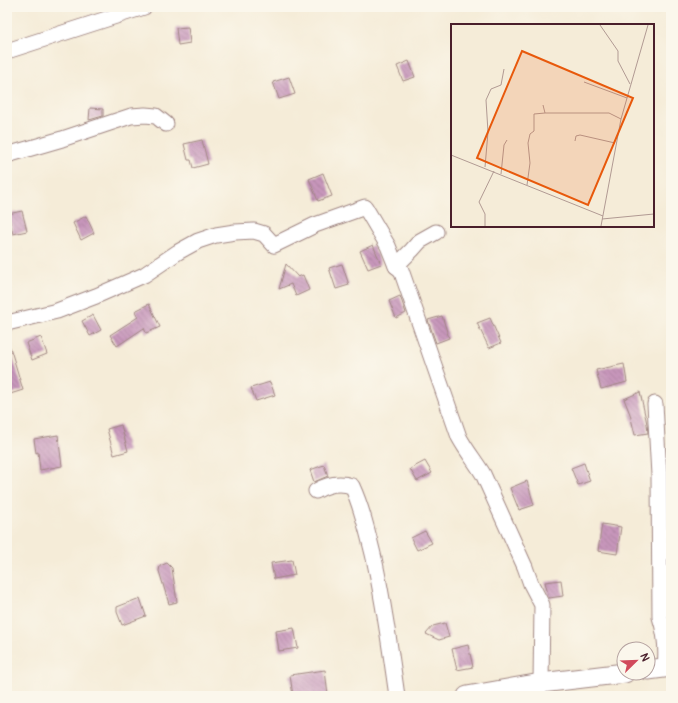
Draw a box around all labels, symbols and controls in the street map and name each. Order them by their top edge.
inset map [451,24,654,227]
north arrow [616,641,656,681]
text: N [637,651,652,664]

